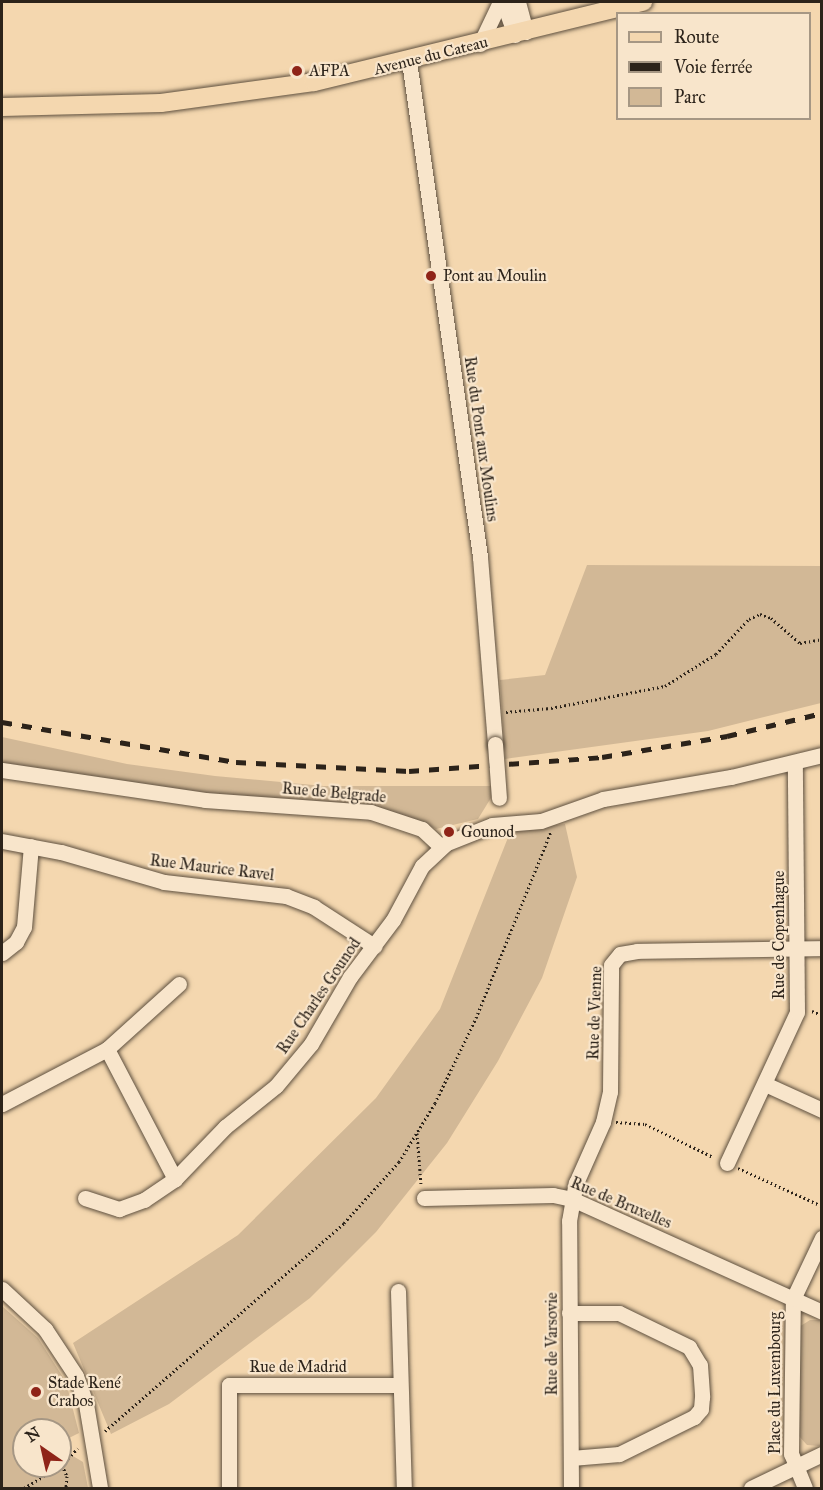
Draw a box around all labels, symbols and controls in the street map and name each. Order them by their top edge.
legend [616,12,811,120]
text: Route [674,26,719,48]
street label: Avenue du Cateau [372,33,490,79]
text: Voie ferrée [674,56,753,78]
place label: AFPA [309,61,350,81]
marker: AFPA [290,64,304,78]
text: Parc [674,86,706,108]
place label: Pont au Moulin [443,266,547,286]
marker: Pont au Moulin [424,269,438,283]
street label: Rue du Pont aux Moulins [460,355,502,523]
street label: Rue de Belgrade [281,779,387,807]
place label: Gounod [461,822,514,842]
marker: Gounod [442,825,456,839]
street label: Rue Maurice Ravel [149,851,275,885]
street label: Rue de Copenhague [769,871,789,999]
street label: Rue Charles Gounod [273,934,365,1058]
street label: Rue de Vienne [584,966,606,1060]
street label: Rue de Bruxelles [568,1173,674,1233]
street label: Rue de Varsovie [542,1292,562,1396]
street label: Place du Luxembourg [765,1312,785,1454]
street label: Rue de Madrid [249,1357,347,1377]
place label: Stade René Crabos [48,1373,121,1411]
marker: Stade René Crabos [29,1385,43,1399]
north arrow [12,1418,72,1478]
text: N [22,1423,44,1446]

